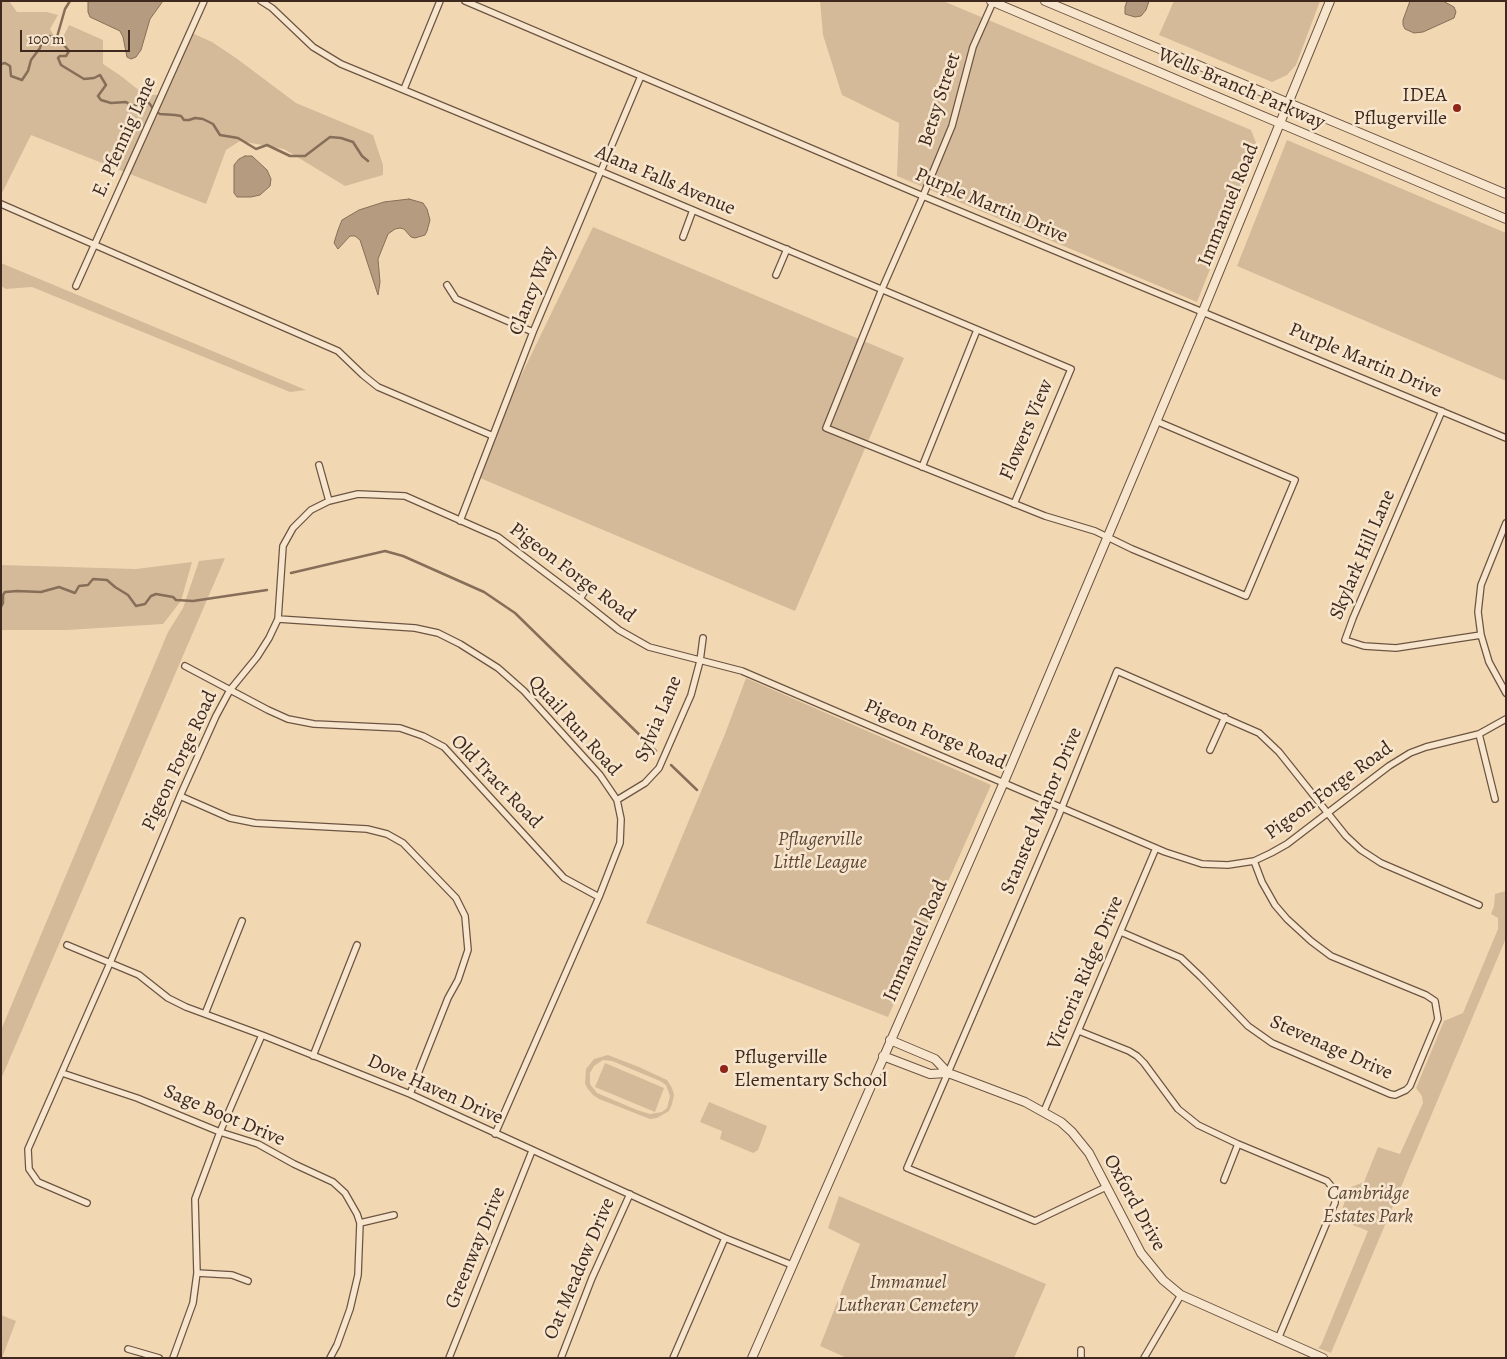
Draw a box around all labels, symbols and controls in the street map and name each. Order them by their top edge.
scale bar [22,20,132,52]
text: 100 m [28,29,65,49]
street label: Wells Branch Parkway [1154,43,1328,135]
street label: Betsy Street [914,50,966,150]
street label: E. Pfennig Lane [88,73,162,201]
place label: IDEA Pflugerville [1353,84,1447,131]
marker: IDEA Pflugerville [1451,102,1463,114]
street label: Immanuel Road [1193,140,1265,270]
street label: Alana Falls Avenue [591,141,739,221]
street label: Purple Martin Drive [911,163,1071,249]
street label: Clancy Way [504,243,562,339]
street label: Purple Martin Drive [1285,318,1445,404]
street label: Flowers View [995,376,1059,484]
street label: Skylark Hill Lane [1325,487,1401,623]
street label: Pigeon Forge Road [504,518,640,628]
street label: Quail Run Road [522,671,626,781]
street label: Sylvia Lane [630,672,688,766]
street label: Pigeon Forge Road [137,687,223,835]
street label: Pigeon Forge Road [860,694,1010,776]
street label: Stansted Manor Drive [996,724,1088,898]
street label: Old Tract Road [445,730,547,834]
street label: Pigeon Forge Road [1261,737,1397,845]
park label: Pflugerville Little League [773,828,867,875]
street label: Immanuel Road [878,876,954,1006]
street label: Victoria Ridge Drive [1043,892,1129,1054]
street label: Stevenage Drive [1266,1010,1396,1086]
place label: Pflugerville Elementary School [734,1046,887,1093]
street label: Dove Haven Drive [363,1049,507,1131]
marker: Pflugerville Elementary School [718,1063,730,1075]
street label: Sage Boot Drive [160,1080,288,1152]
street label: Oxford Drive [1098,1151,1170,1255]
park label: Cambridge Estates Park [1323,1182,1413,1229]
street label: Greenway Drive [441,1184,511,1312]
street label: Oat Meadow Drive [539,1194,621,1344]
park label: Immanuel Lutheran Cemetery [838,1271,978,1318]

